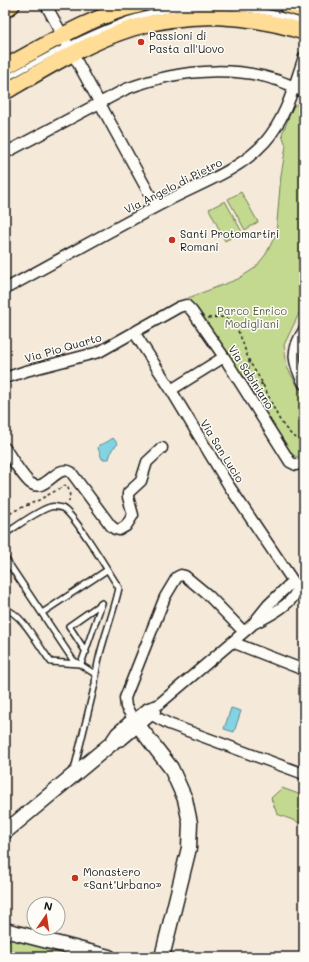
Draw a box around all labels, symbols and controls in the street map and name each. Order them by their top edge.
place label: Passioni di Pasta all'Uovo [149,28,225,56]
marker: Passioni di Pasta all'Uovo [136,37,146,47]
street label: Via Angelo di Pietro [121,154,225,217]
place label: Santi Protomartiri Romani [180,226,279,254]
marker: Santi Protomartiri Romani [167,235,177,245]
park label: Parco Enrico Modigliani [217,303,287,331]
street label: Via Pio Quarto [23,329,103,366]
street label: Via Sabiniano [225,342,278,412]
street label: Via San Lucio [197,416,248,485]
place label: Monastero «Sant’Urbano» [83,864,162,892]
marker: Monastero «Sant’Urbano» [70,873,80,883]
north arrow [26,896,66,936]
text: N [43,898,54,914]

